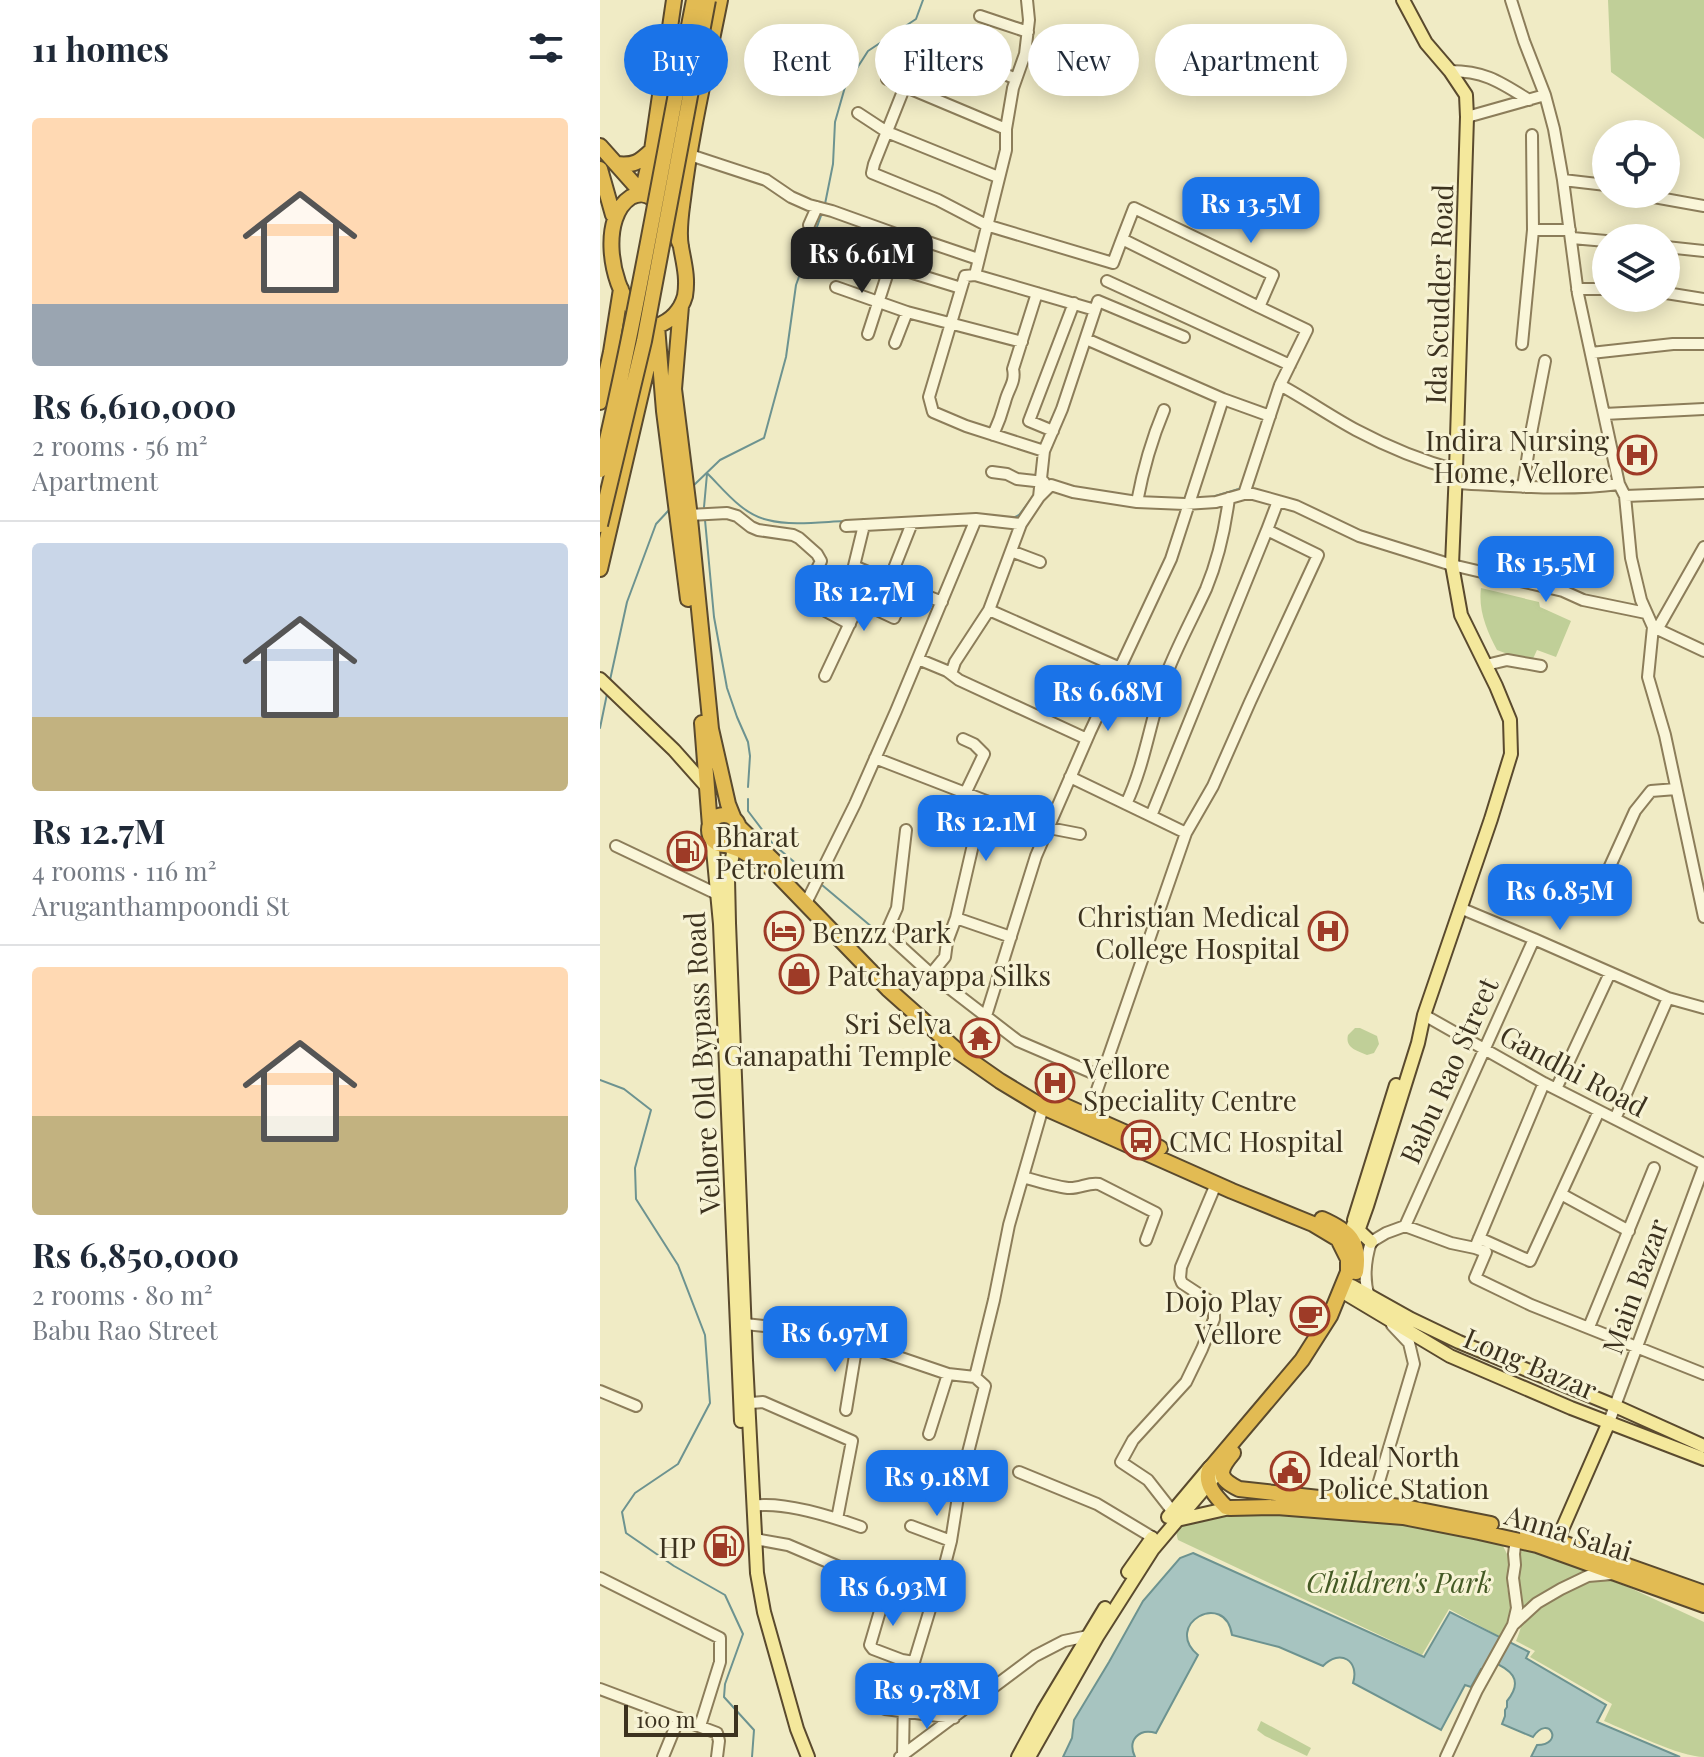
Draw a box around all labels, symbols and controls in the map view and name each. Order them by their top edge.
chip: Buy [624,24,728,96]
chip: Rent [744,24,859,96]
chip: Filters [875,24,1012,96]
chip: New [1028,24,1139,96]
chip: Apartment [1155,24,1347,96]
text: 11 homes [32,25,169,71]
icon: filters [524,26,568,70]
map controls [1592,120,1680,312]
button: locate [1592,120,1680,208]
icon: home [228,170,372,314]
pin: Rs 13.5M [1168,177,1334,245]
street label: Ida Scudder Road [1416,183,1460,405]
text: Rs 13.5M [1200,185,1302,220]
button: layers [1592,224,1680,312]
pin: Rs 6.61M [779,227,945,295]
text: Rs 6.61M [809,235,915,270]
text: Rs 6,610,000 [32,382,236,428]
place label: Indira Nursing Home, Vellore [1425,421,1609,490]
text: 2 rooms · 56 m² [32,428,208,463]
hospital icon: Indira Nursing Home, Vellore [1616,434,1658,476]
text: Apartment [32,463,158,498]
pin: Rs 15.5M [1463,536,1629,604]
text: Rs 15.5M [1496,544,1596,579]
pin: Rs 12.7M [781,565,947,633]
text: Rs 12.7M [813,573,915,608]
icon: home [228,595,372,739]
pin: Rs 6.68M [1025,665,1191,733]
text: Rs 6.68M [1053,673,1163,708]
pin: Rs 12.1M [903,795,1069,863]
text: Rs 12.1M [936,803,1036,838]
text: Rs 12.7M [32,807,165,853]
place label: Bharat Petroleum [715,817,845,886]
fuel station icon: Bharat Petroleum [666,830,708,872]
text: 4 rooms · 116 m² [32,853,216,888]
pin: Rs 6.85M [1477,864,1643,932]
text: Rs 6.85M [1506,872,1614,907]
text: Aruganthampoondi St [32,888,289,923]
place label: Christian Medical College Hospital [1077,897,1300,966]
hotel icon: Benzz Park [763,910,805,952]
hospital icon: Christian Medical College Hospital [1307,910,1349,952]
street label: Vellore Old Bypass Road [675,911,727,1216]
place label: Benzz Park [812,913,952,950]
shop icon: Patchayappa Silks [778,953,820,995]
place label: Patchayappa Silks [827,956,1051,993]
street label: Babu Rao Street [1390,970,1506,1169]
place label: Sri Selva Ganapathi Temple [723,1004,952,1073]
street label: Gandhi Road [1494,1016,1654,1124]
temple icon: Sri Selva Ganapathi Temple [959,1017,1001,1059]
icon: home [228,1019,372,1163]
place label: Vellore Speciality Centre [1082,1049,1297,1118]
hospital icon: Vellore Speciality Centre [1034,1062,1076,1104]
bus stop icon: CMC Hospital [1120,1119,1162,1161]
place label: CMC Hospital [1169,1122,1344,1159]
street label: Main Bazar [1592,1213,1676,1359]
text: Rs 6,850,000 [32,1231,239,1277]
text: 2 rooms · 80 m² [32,1277,212,1312]
place label: Dojo Play Vellore [1165,1282,1282,1351]
cafe icon: Dojo Play Vellore [1289,1295,1331,1337]
pin: Rs 6.97M [752,1306,918,1374]
text: Babu Rao Street [32,1312,218,1347]
text: Rs 6.97M [781,1314,889,1349]
street label: Long Bazar [1459,1318,1604,1408]
place label: Ideal North Police Station [1318,1437,1490,1506]
pin: Rs 9.18M [854,1450,1020,1518]
public building icon: Ideal North Police Station [1269,1450,1311,1492]
text: Rs 9.18M [884,1458,990,1493]
street label: Anna Salai [1500,1495,1637,1569]
fuel station icon: HP [703,1525,745,1567]
place label: HP [658,1528,696,1565]
pin: Rs 6.93M [810,1560,976,1628]
park label: Children's Park [1306,1563,1492,1600]
text: Rs 6.93M [839,1568,947,1603]
pin: Rs 9.78M [844,1663,1010,1731]
text: Rs 9.78M [873,1671,981,1706]
scale bar [624,1701,738,1737]
text: 100 m [636,1704,696,1734]

